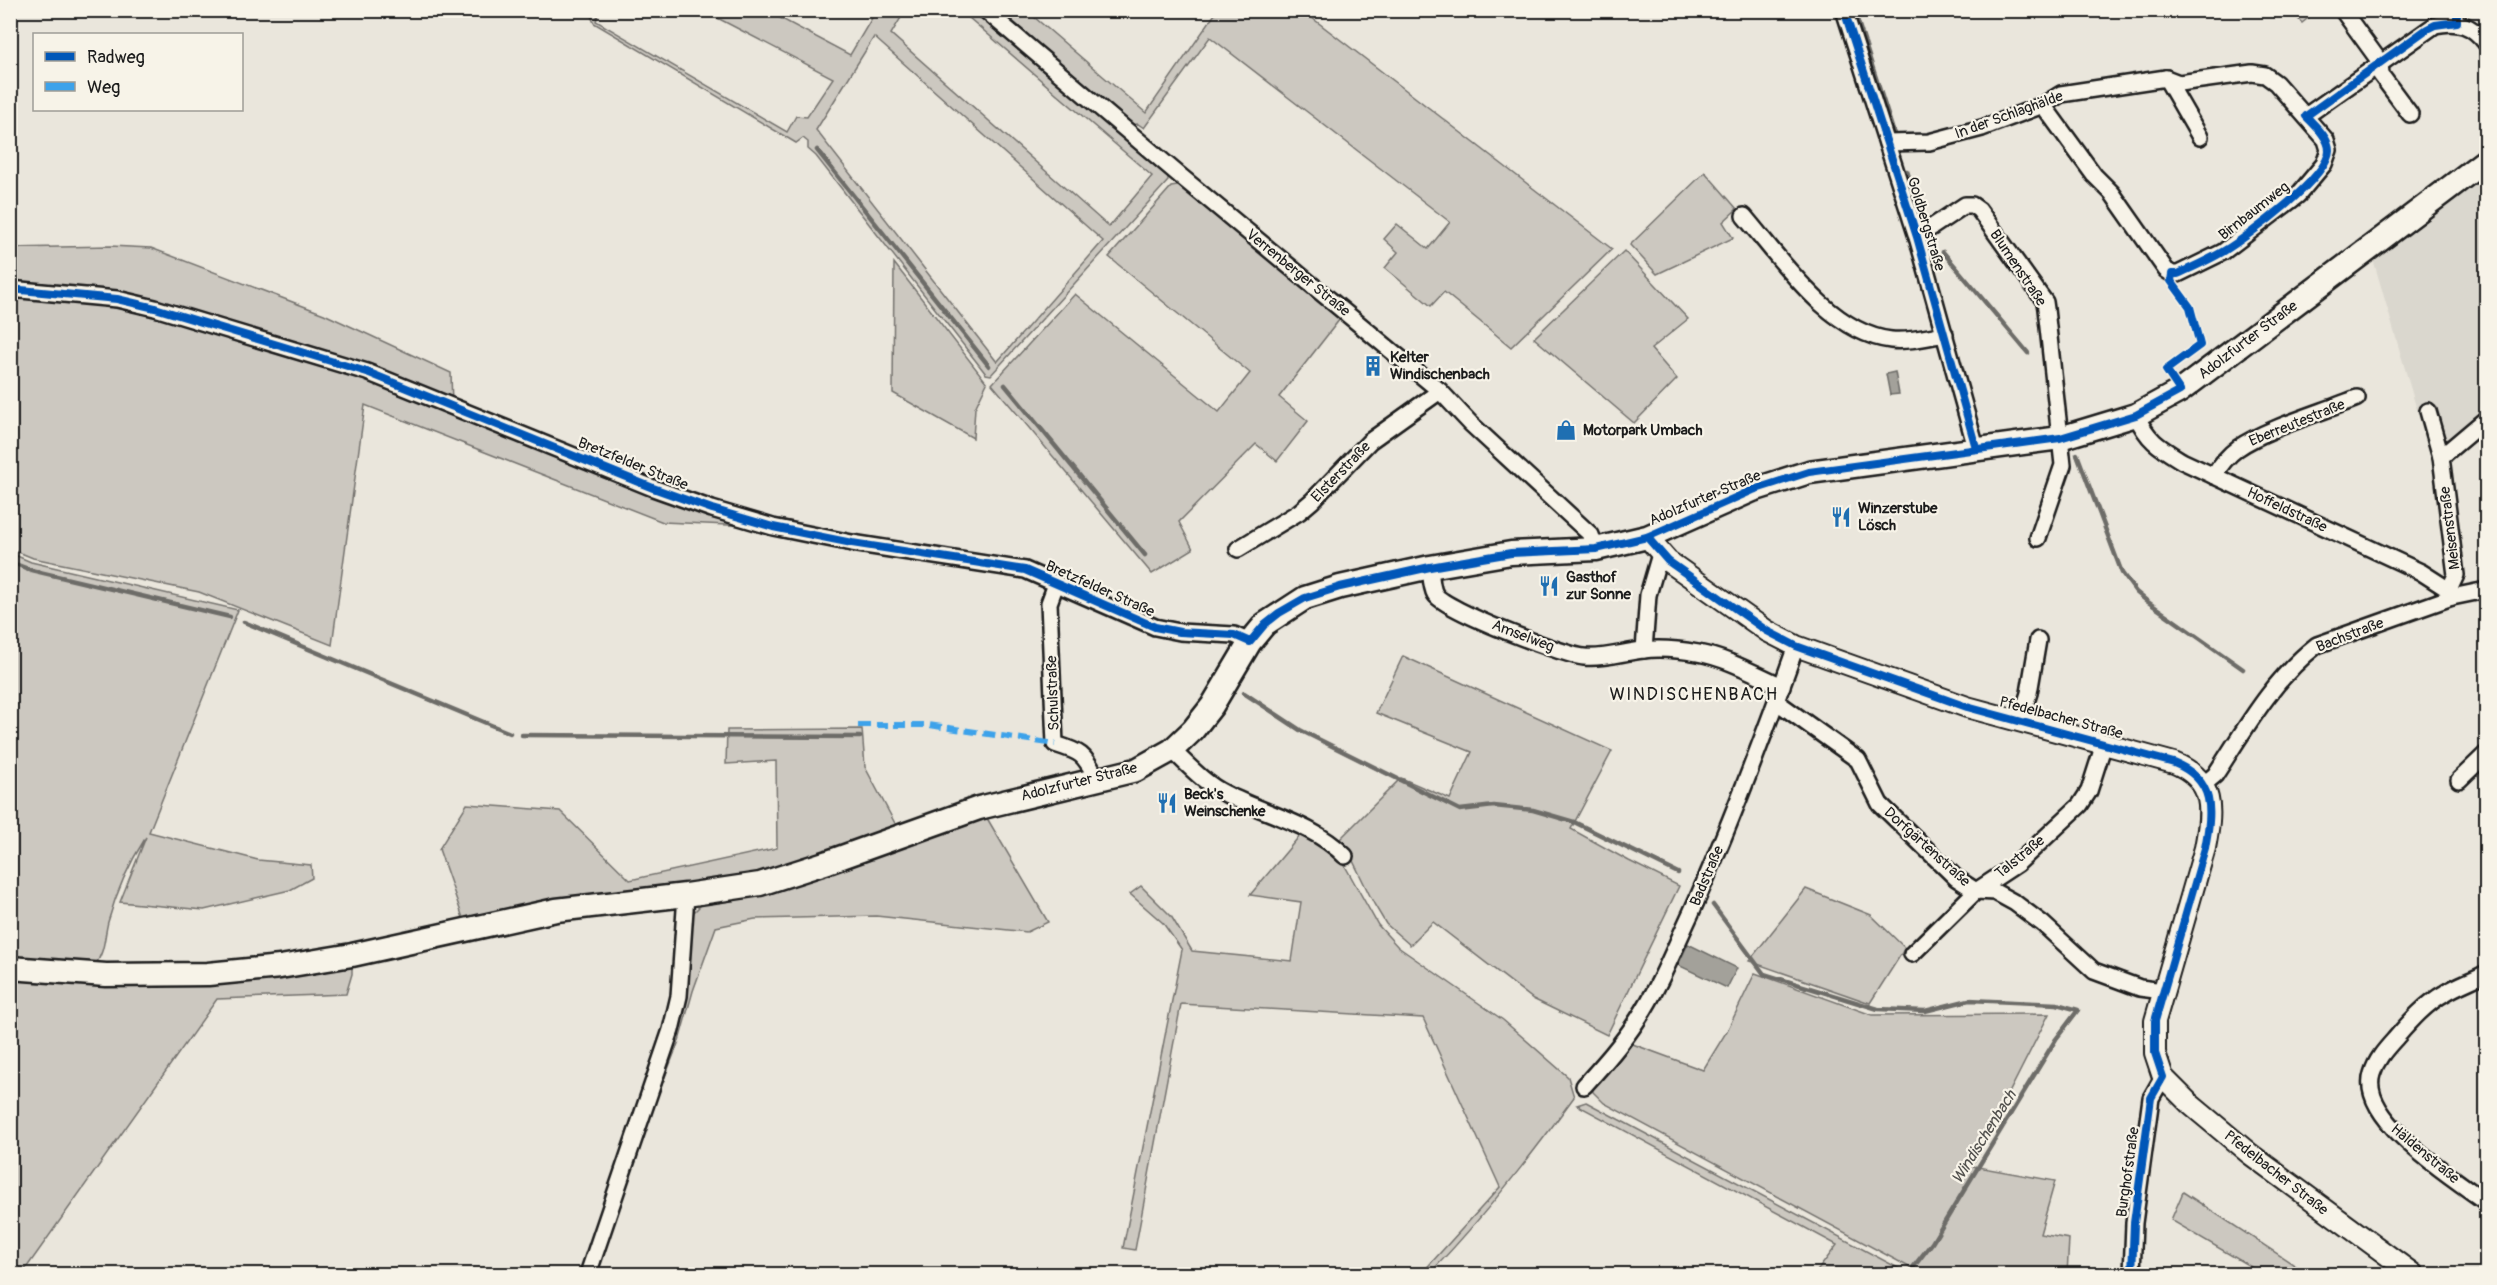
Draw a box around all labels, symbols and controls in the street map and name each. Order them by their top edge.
legend [33,33,243,111]
text: Radweg [87,46,145,69]
text: Weg [87,76,120,99]
street label: In der Schlaghälde [1952,86,2066,143]
street label: Goldbergstraße [1903,175,1949,274]
street label: Birnbaumweg [2215,177,2293,245]
street label: Verrenberger Straße [1242,225,1354,321]
street label: Blumenstraße [1985,226,2051,310]
street label: Adolzfurter Straße [2195,296,2302,384]
place label: Kelter Windischenbach [1390,348,1490,384]
building icon: Kelter Windischenbach [1361,354,1385,378]
street label: Eberreutestraße [2246,395,2348,451]
shop icon: Motorpark Umbach [1554,418,1578,442]
place label: Motorpark Umbach [1583,421,1702,440]
street label: Bretzfelder Straße [575,433,691,495]
street label: Elsterstraße [1307,437,1375,506]
street label: Adolzfurter Straße [1646,466,1764,530]
street label: Hoffeldstraße [2244,483,2331,537]
street label: Meisenstraße [2435,485,2465,571]
place label: Winzerstube Lösch [1858,499,1938,535]
restaurant icon: Winzerstube Lösch [1829,505,1853,529]
street label: Bretzfelder Straße [1043,556,1158,622]
place label: Gasthof zur Sonne [1566,568,1632,604]
restaurant icon: Gasthof zur Sonne [1537,574,1561,598]
street label: Bachstraße [2314,613,2387,657]
street label: Amselweg [1489,615,1557,657]
street label: Schulstraße [1042,655,1064,731]
district label: WINDISCHENBACH [1609,683,1779,706]
street label: Pfedelbacher Straße [1997,692,2125,744]
street label: Adolzfurter Straße [1019,758,1140,806]
place label: Beck's Weinschenke [1184,785,1266,821]
restaurant icon: Beck's Weinschenke [1155,791,1179,815]
street label: Dorfgärtenstraße [1880,803,1975,891]
street label: Talstraße [1991,831,2049,883]
street label: Badstraße [1686,843,1728,909]
water label: Windischenbach [1947,1085,2021,1187]
street label: Häldenstraße [2387,1120,2464,1189]
street label: Burghofstraße [2112,1125,2144,1218]
street label: Pfedelbacher Straße [2220,1126,2332,1220]

